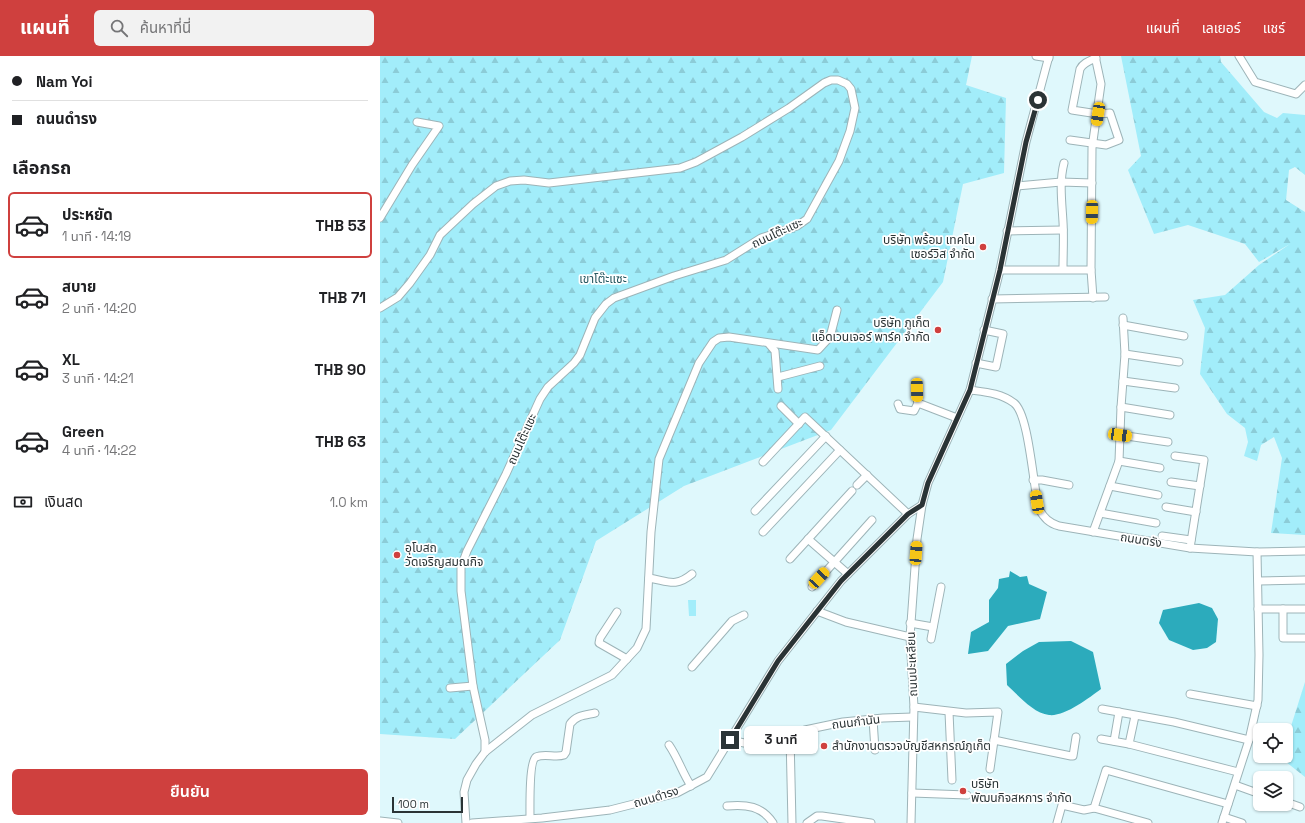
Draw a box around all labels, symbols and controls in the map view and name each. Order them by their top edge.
search box [94,10,374,46]
text: แผนที่ [20,15,70,40]
icon: search [108,17,130,39]
text: ค้นหาที่นี่ [140,18,191,37]
text: แผนที่ [1146,19,1180,37]
text: เลเยอร์ [1202,19,1241,37]
text: แชร์ [1263,19,1285,37]
text: Nam Yoi [36,72,92,91]
route start [1029,91,1047,109]
car [1090,101,1106,127]
text: ถนนดำรง [36,109,97,128]
text: เลือกรถ [12,156,71,179]
car [1086,200,1098,224]
text: ประหยัด [62,205,113,224]
icon: car [14,207,50,243]
street label: ถนนโต๊ะแซะ [749,214,805,252]
text: THB 53 [315,216,366,235]
text: 1 นาที · 14:19 [62,228,131,245]
place label: บริษัท พร้อม เทคโน เซอร์วิส จำกัด [883,232,975,262]
marker: บริษัท พร้อม เทคโน เซอร์วิส จำกัด [978,242,988,252]
park label: เขาโต๊ะแซะ [579,271,627,287]
text: สบาย [62,277,96,296]
icon: car [14,279,50,315]
text: THB 71 [319,288,366,307]
text: 2 นาที · 14:20 [62,300,136,317]
place label: บริษัท ภูเก็ต แอ็ดเวนเจอร์ พาร์ค จำกัด [812,315,930,345]
marker: บริษัท ภูเก็ต แอ็ดเวนเจอร์ พาร์ค จำกัด [933,325,943,335]
text: XL [62,350,80,369]
icon: car [14,351,50,387]
text: THB 90 [315,360,366,379]
text: 3 นาที · 14:21 [62,370,134,387]
car [911,378,923,402]
street label: ถนนโต๊ะแซะ [504,411,540,467]
text: Green [62,422,104,441]
icon: car [14,423,50,459]
car [1107,427,1133,443]
text: THB 63 [315,432,366,451]
text: 4 นาที · 14:22 [62,442,136,459]
car [1029,489,1045,515]
icon: cash [12,491,34,513]
text: เงินสด [44,492,83,511]
text: 1.0 km [330,494,368,511]
street label: ถนนตรัง [1119,529,1163,551]
place label: อุโบสถ วัดเจริญสมณกิจ [405,540,483,570]
car [909,541,923,565]
marker: อุโบสถ วัดเจริญสมณกิจ [392,550,402,560]
car [806,565,832,591]
street label: ถนนปะเหลียน [903,631,921,697]
street label: ถนนกำนัน [831,711,881,733]
map controls [1253,723,1293,811]
button: locate [1253,723,1293,763]
callout: 3 นาที [744,726,818,754]
route end [721,731,739,749]
text: 3 นาที [764,731,798,748]
place label: สำนักงานตรวจบัญชีสหกรณ์ภูเก็ต [832,738,991,754]
marker: สำนักงานตรวจบัญชีสหกรณ์ภูเก็ต [819,741,829,751]
button: ยืนยัน [12,769,368,815]
button: layers [1253,771,1293,811]
place label: บริษัท พัฒนกิจสหการ จำกัด [971,776,1072,806]
street label: ถนนดำรง [631,783,681,811]
marker: บริษัท พัฒนกิจสหการ จำกัด [958,786,968,796]
scale bar [392,795,463,814]
text: 100 m [398,797,429,811]

